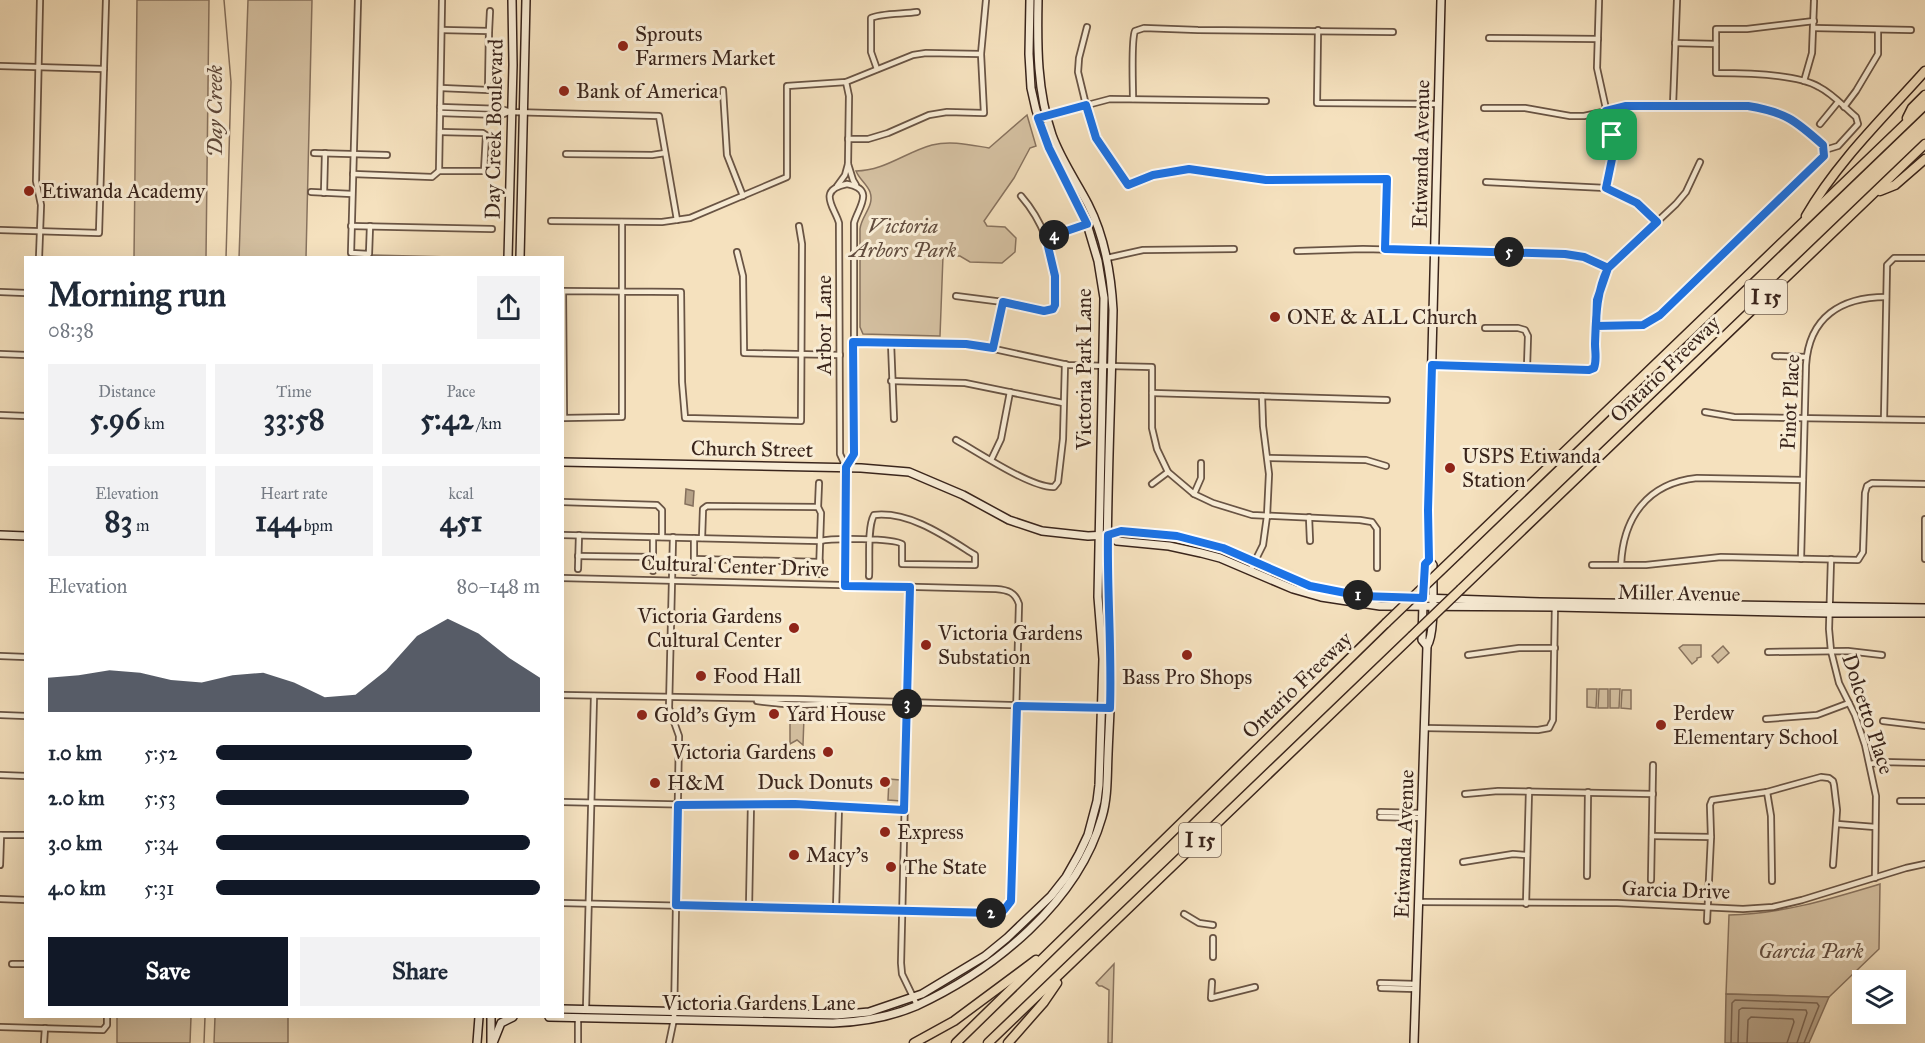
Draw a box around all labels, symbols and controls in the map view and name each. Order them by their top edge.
place label: Sprouts Farmers Market [635,21,776,71]
street label: Day Creek Boulevard [479,38,509,220]
marker: Sprouts Farmers Market [616,39,630,53]
water label: Day Creek [201,65,228,157]
place label: Bank of America [576,78,719,104]
street label: Etiwanda Avenue [1407,79,1435,229]
marker: Bank of America [557,84,571,98]
pin [1586,109,1637,160]
icon: arrive [1595,118,1628,151]
place label: Etiwanda Academy [41,178,206,204]
marker: Etiwanda Academy [22,184,36,198]
park label: Victoria Arbors Park [848,213,957,263]
pin: 4 [1039,220,1069,250]
text: 4 [1050,225,1058,244]
pin: 5 [1494,237,1524,267]
text: 5 [1505,242,1513,261]
text: Morning run [48,275,226,315]
street label: Arbor Lane [811,275,837,376]
button: share [477,276,540,339]
road number: I 15 [1745,280,1787,314]
street label: Victoria Park Lane [1071,288,1097,451]
place label: ONE & ALL Church [1287,304,1478,330]
street label: Ontario Freeway [1605,309,1726,428]
marker: ONE & ALL Church [1268,310,1282,324]
text: 08:38 [48,318,94,342]
street label: Pinot Place [1775,353,1806,451]
text: Distance [98,382,156,401]
text: Time [276,382,312,401]
text: Pace [446,382,476,401]
text: 5.96 [89,401,140,437]
text: 33:58 [263,401,325,437]
text: 5:42 [420,401,473,437]
text: km [140,414,165,433]
text: /km [473,414,502,433]
street label: Church Street [691,435,814,463]
place label: USPS Etiwanda Station [1462,443,1601,493]
marker: USPS Etiwanda Station [1443,461,1457,475]
text: Elevation [95,484,159,503]
text: Heart rate [260,484,328,503]
text: kcal [448,484,474,503]
text: 83 [105,503,133,539]
text: 144 [255,503,300,539]
text: 451 [440,503,482,539]
text: m [133,516,149,535]
text: bpm [300,516,333,535]
street label: Cultural Center Drive [641,550,830,582]
text: Elevation [48,574,127,598]
text: 80–148 m [456,574,540,598]
street label: Miller Avenue [1617,579,1741,607]
pin: 1 [1343,580,1373,610]
text: 1 [1355,585,1361,604]
place label: Victoria Gardens Cultural Center [636,603,782,653]
place label: Victoria Gardens Substation [937,620,1083,670]
marker: Victoria Gardens Cultural Center [787,621,801,635]
street label: Ontario Freeway [1237,625,1358,744]
marker: Victoria Gardens Substation [919,638,933,652]
marker: Bass Pro Shops [1180,648,1194,662]
street label: Dolcetto Place [1836,651,1900,778]
place label: Food Hall [713,663,802,689]
place label: Bass Pro Shops [1122,664,1252,690]
marker: Food Hall [694,669,708,683]
pin: 3 [892,689,922,719]
text: 3 [904,694,910,713]
place label: Perdew Elementary School [1673,700,1838,750]
place label: Yard House [786,701,886,727]
place label: Gold's Gym [654,702,757,728]
marker: Yard House [767,707,781,721]
marker: Gold's Gym [635,708,649,722]
marker: Perdew Elementary School [1654,718,1668,732]
place label: Victoria Gardens [670,739,816,765]
text: 1.0 km [48,741,102,765]
text: 5:52 [144,741,178,765]
marker: Victoria Gardens [821,745,835,759]
place label: Duck Donuts [757,769,873,795]
street label: Etiwanda Avenue [1388,769,1420,919]
place label: H&M [667,770,725,796]
marker: Duck Donuts [878,775,892,789]
marker: H&M [648,776,662,790]
text: 2.0 km [48,786,104,810]
text: 5:53 [144,786,176,810]
place label: Express [897,819,964,845]
road number: I 15 [1179,823,1221,857]
marker: Express [878,825,892,839]
text: 3.0 km [48,831,102,855]
text: 5:34 [144,831,177,855]
place label: Macy's [806,842,868,868]
marker: Macy's [787,848,801,862]
place label: The State [903,854,987,880]
marker: The State [884,860,898,874]
street label: Garcia Drive [1621,875,1731,905]
text: 4.0 km [48,876,106,900]
text: 5:31 [144,876,174,900]
pin: 2 [976,898,1006,928]
text: 2 [987,903,995,922]
button: Save [48,937,288,1006]
button: Share [300,937,540,1006]
park label: Garcia Park [1758,938,1864,964]
map controls [1852,970,1906,1024]
button: layers [1852,970,1906,1024]
street label: Victoria Gardens Lane [661,990,856,1016]

